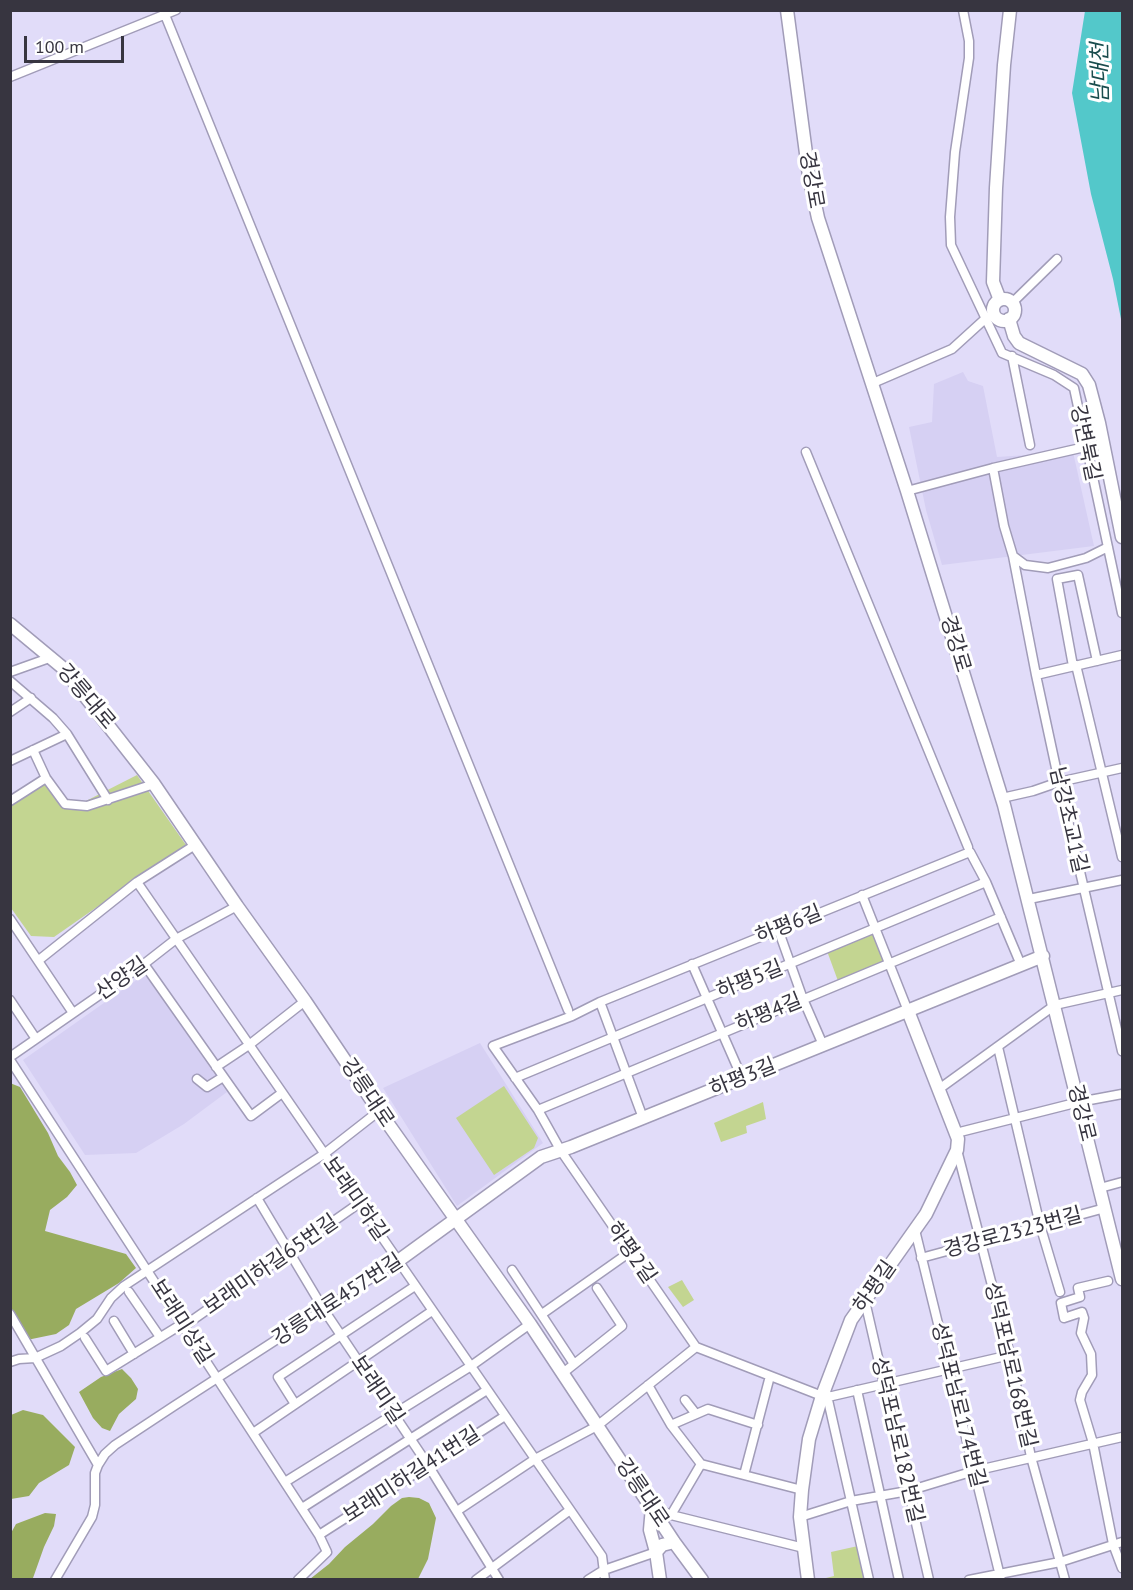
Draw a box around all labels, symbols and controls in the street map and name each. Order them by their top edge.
scale bar [27,24,128,62]
text: 100 m [35,35,84,58]
water label: 남대천 [1087,42,1115,104]
street label: 경강로 [794,149,828,211]
street label: 강변북길 [1065,403,1105,483]
street label: 경강로 [934,613,976,675]
street label: 강릉대로 [52,659,120,735]
street label: 남강초교1길 [1044,765,1092,875]
street label: 하평6길 [752,900,826,950]
street label: 산양길 [91,952,153,1006]
street label: 하평5길 [713,955,787,1005]
street label: 하평4길 [732,988,806,1038]
street label: 하평3길 [706,1053,780,1103]
street label: 강릉대로 [335,1054,399,1132]
street label: 경강로 [1062,1082,1100,1144]
street label: 보래미하길 [317,1152,393,1246]
street label: 경강로2323번길 [941,1202,1085,1264]
street label: 보래미하길65번길 [199,1209,343,1321]
street label: 하평2길 [601,1217,661,1289]
street label: 강릉대로457번길 [268,1249,408,1351]
street label: 하평길 [848,1256,902,1318]
street label: 보래미상길 [144,1275,218,1369]
street label: 성덕포남로168번길 [979,1280,1041,1450]
street label: 성덕포남로174번길 [925,1320,991,1490]
street label: 보래미길 [345,1351,409,1429]
street label: 성덕포남로182번길 [866,1355,928,1525]
street label: 보래미하길41번길 [339,1421,485,1529]
street label: 강릉대로 [610,1454,674,1532]

